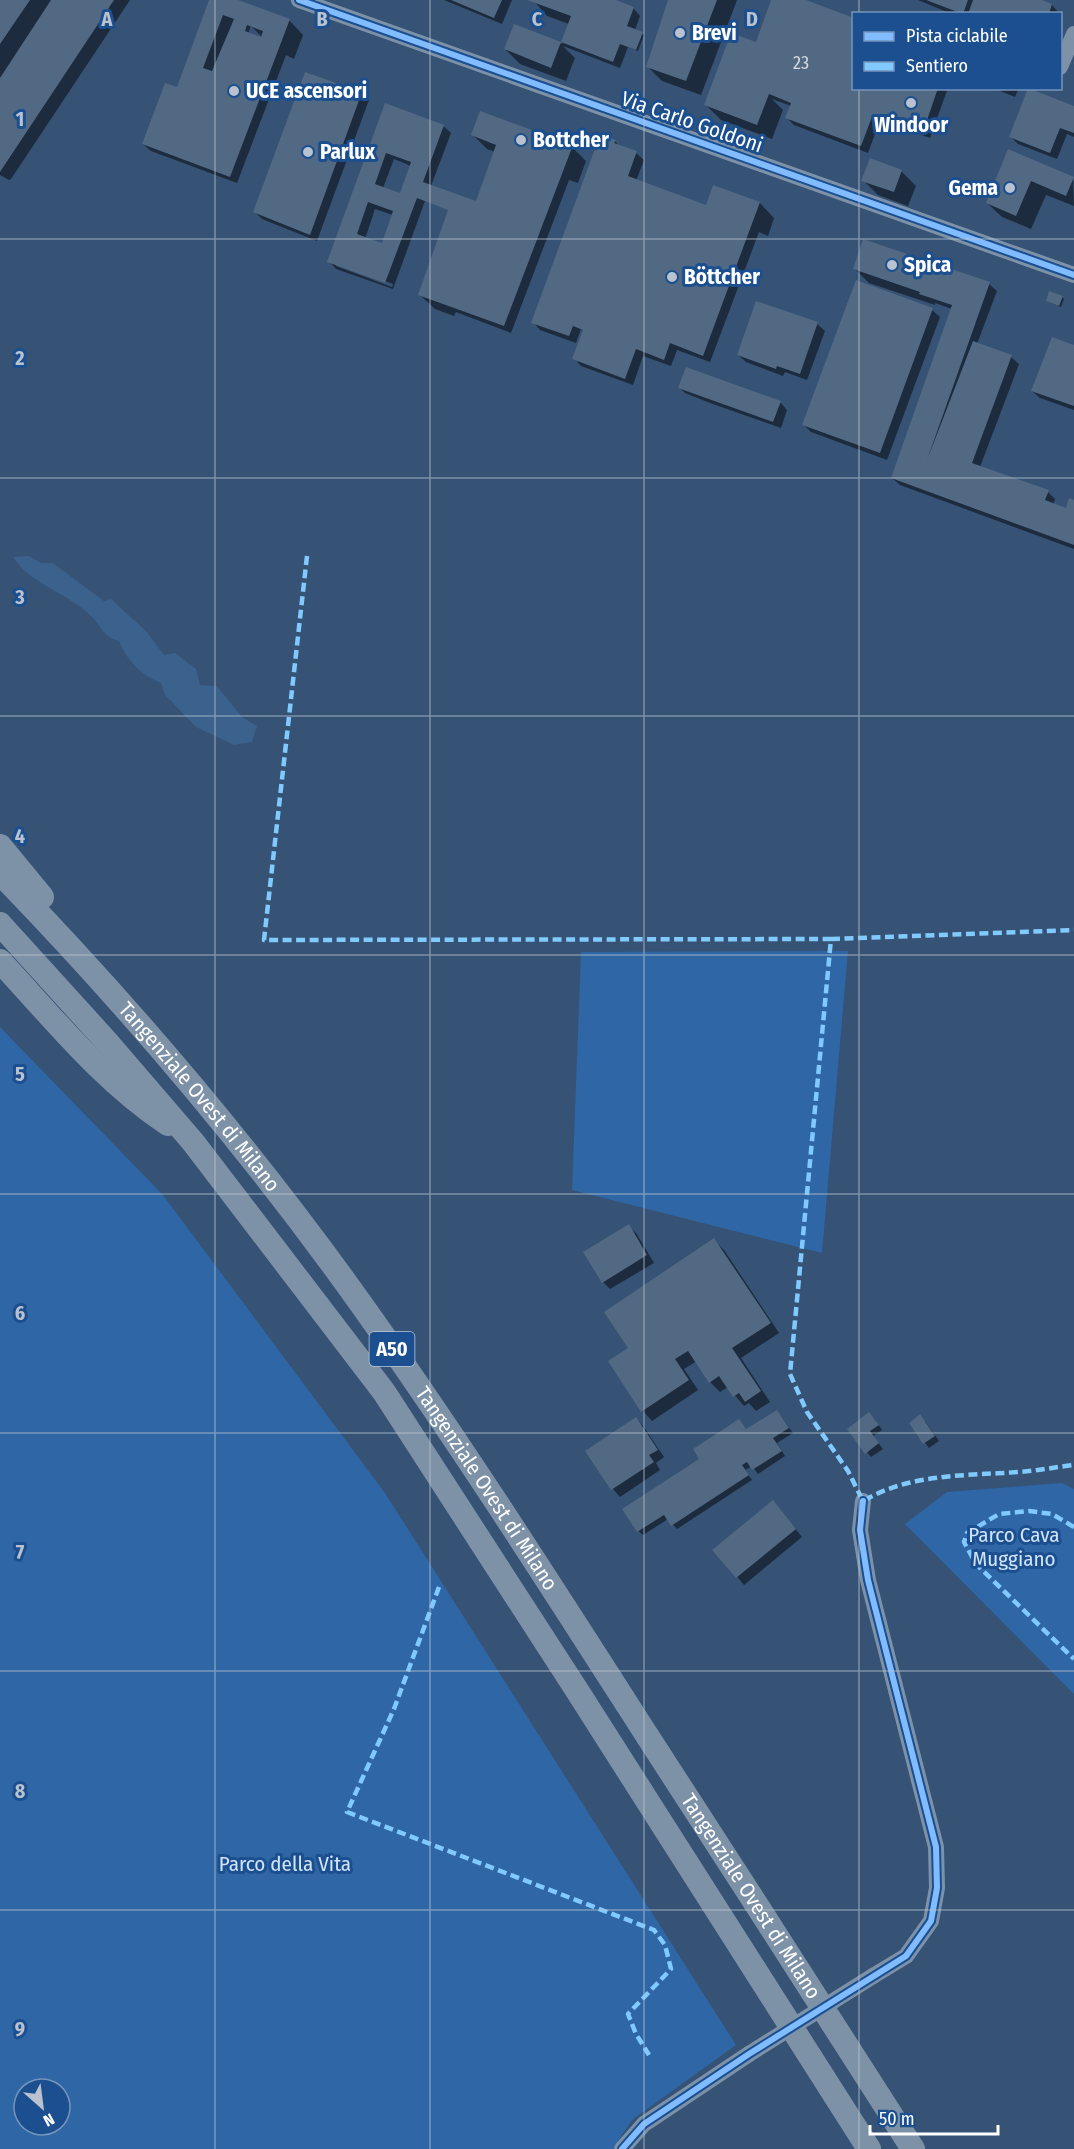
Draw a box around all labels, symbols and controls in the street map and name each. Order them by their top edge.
text: A [101,7,114,31]
text: B [316,7,328,31]
text: C [532,7,543,31]
text: D [746,7,758,31]
legend [852,12,1062,90]
place label: Brevi [692,20,737,46]
text: Pista ciclabile [906,25,1008,47]
marker: Brevi [673,26,687,40]
house number: 23 [793,52,809,74]
text: Sentiero [906,55,968,77]
place label: UCE ascensori [246,78,367,104]
marker: UCE ascensori [227,84,241,98]
street label: Via Carlo Goldoni [618,86,766,158]
marker: Windoor [904,96,918,110]
text: 1 [16,107,24,131]
place label: Windoor [874,112,948,138]
place label: Bottcher [533,127,609,153]
marker: Bottcher [514,133,528,147]
place label: Parlux [320,139,376,165]
marker: Parlux [301,145,315,159]
place label: Gema [949,175,998,201]
marker: Gema [1003,181,1017,195]
place label: Spica [904,252,951,278]
marker: Spica [885,258,899,272]
place label: Böttcher [684,264,760,290]
marker: Böttcher [665,270,679,284]
text: 2 [14,346,25,370]
text: 3 [14,585,25,609]
text: 4 [15,824,25,848]
street label: Tangenziale Ovest di Milano [113,997,286,1197]
text: 5 [15,1062,25,1086]
text: 6 [15,1301,25,1325]
road number: A50 [370,1332,414,1366]
street label: Tangenziale Ovest di Milano [410,1382,563,1595]
park label: Parco Cava Muggiano [968,1522,1060,1572]
text: 7 [16,1540,25,1564]
text: 8 [15,1779,26,1803]
street label: Tangenziale Ovest di Milano [675,1789,827,2004]
park label: Parco della Vita [219,1851,351,1877]
text: 9 [15,2017,25,2041]
north arrow [12,2077,72,2137]
scale bar [870,2098,998,2136]
text: 50 m [879,2108,915,2130]
text: N [40,2109,58,2130]

